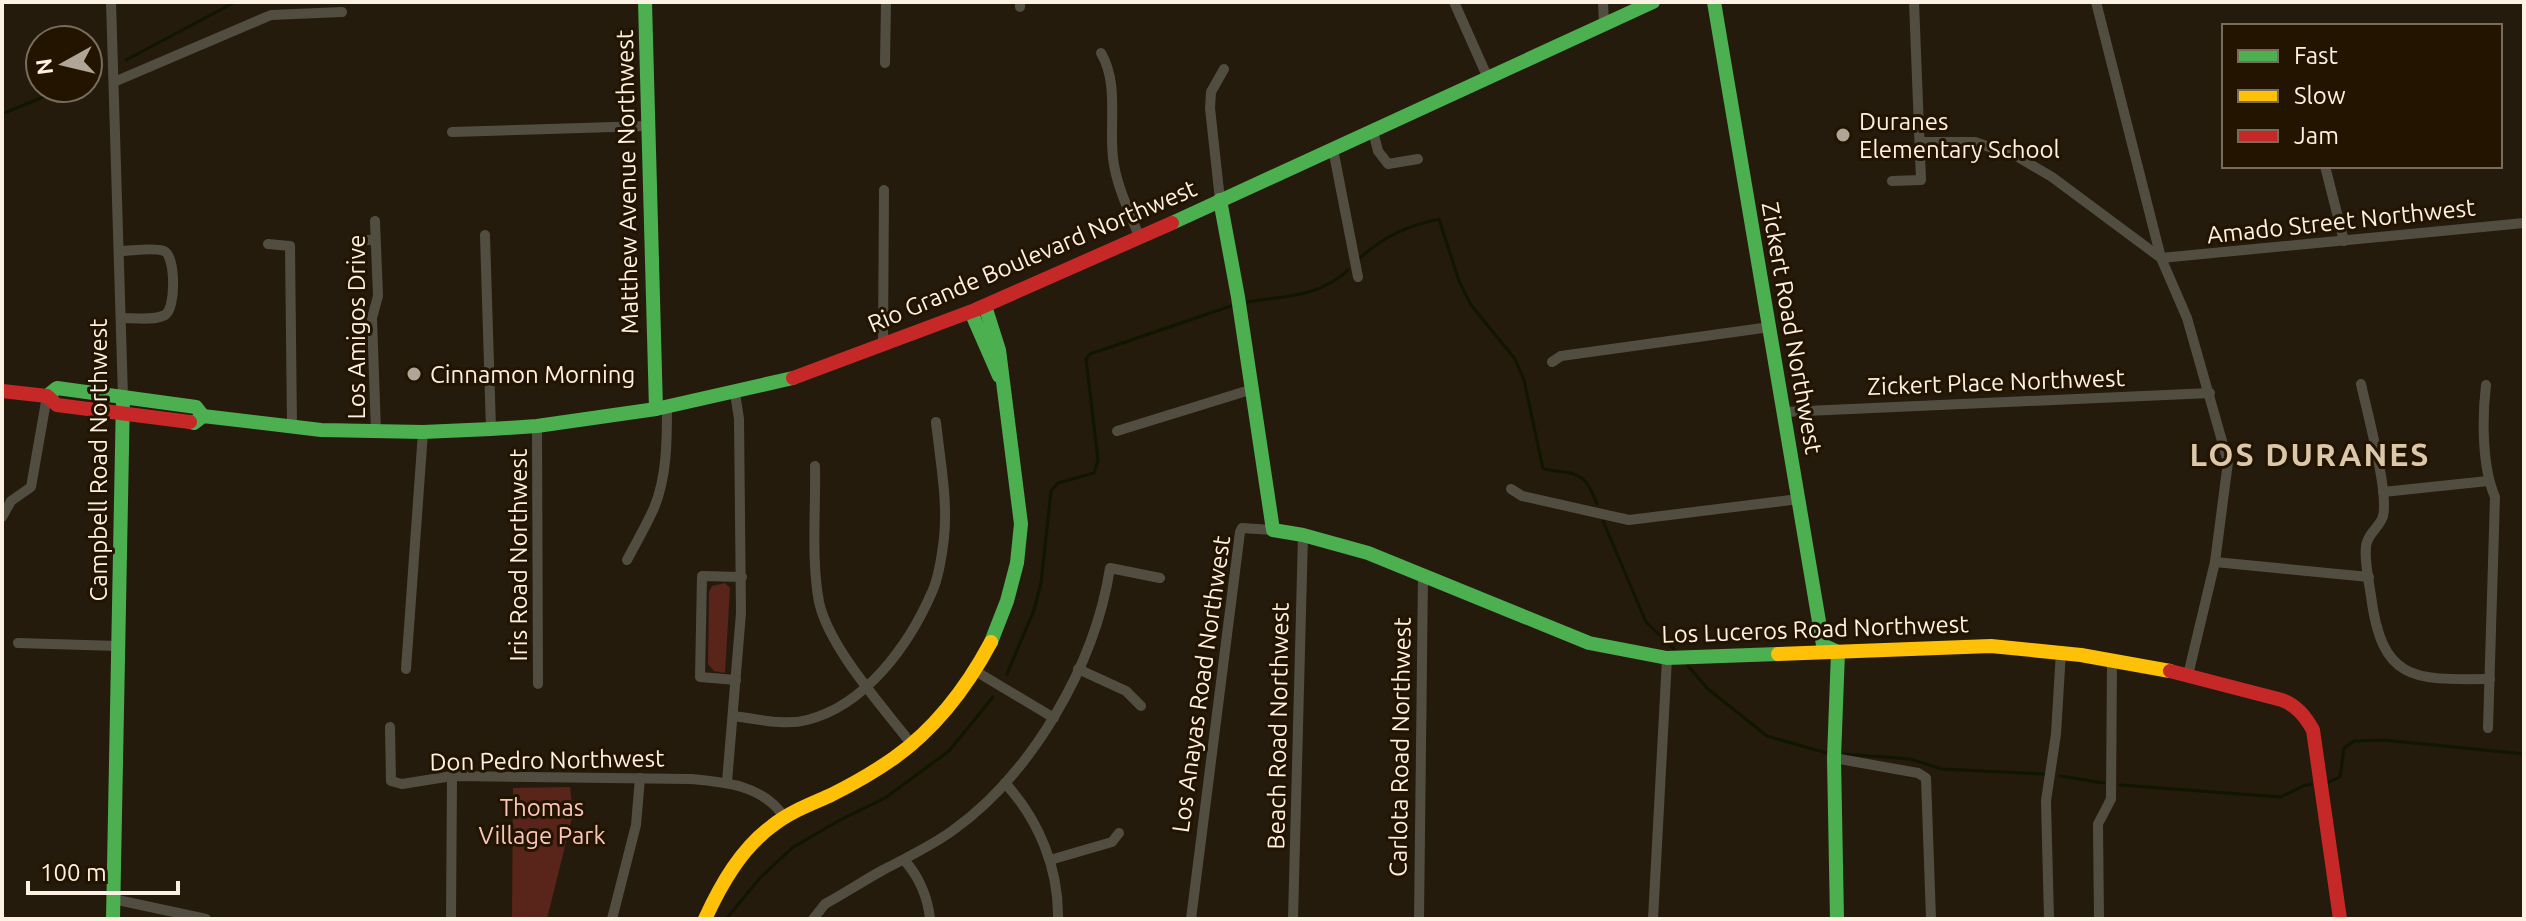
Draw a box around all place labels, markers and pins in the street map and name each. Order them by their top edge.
place label: Duranes Elementary School [1859,108,2060,163]
marker: Duranes Elementary School [1834,126,1852,144]
place label: Cinnamon Morning [430,361,635,388]
marker: Cinnamon Morning [405,365,423,383]

